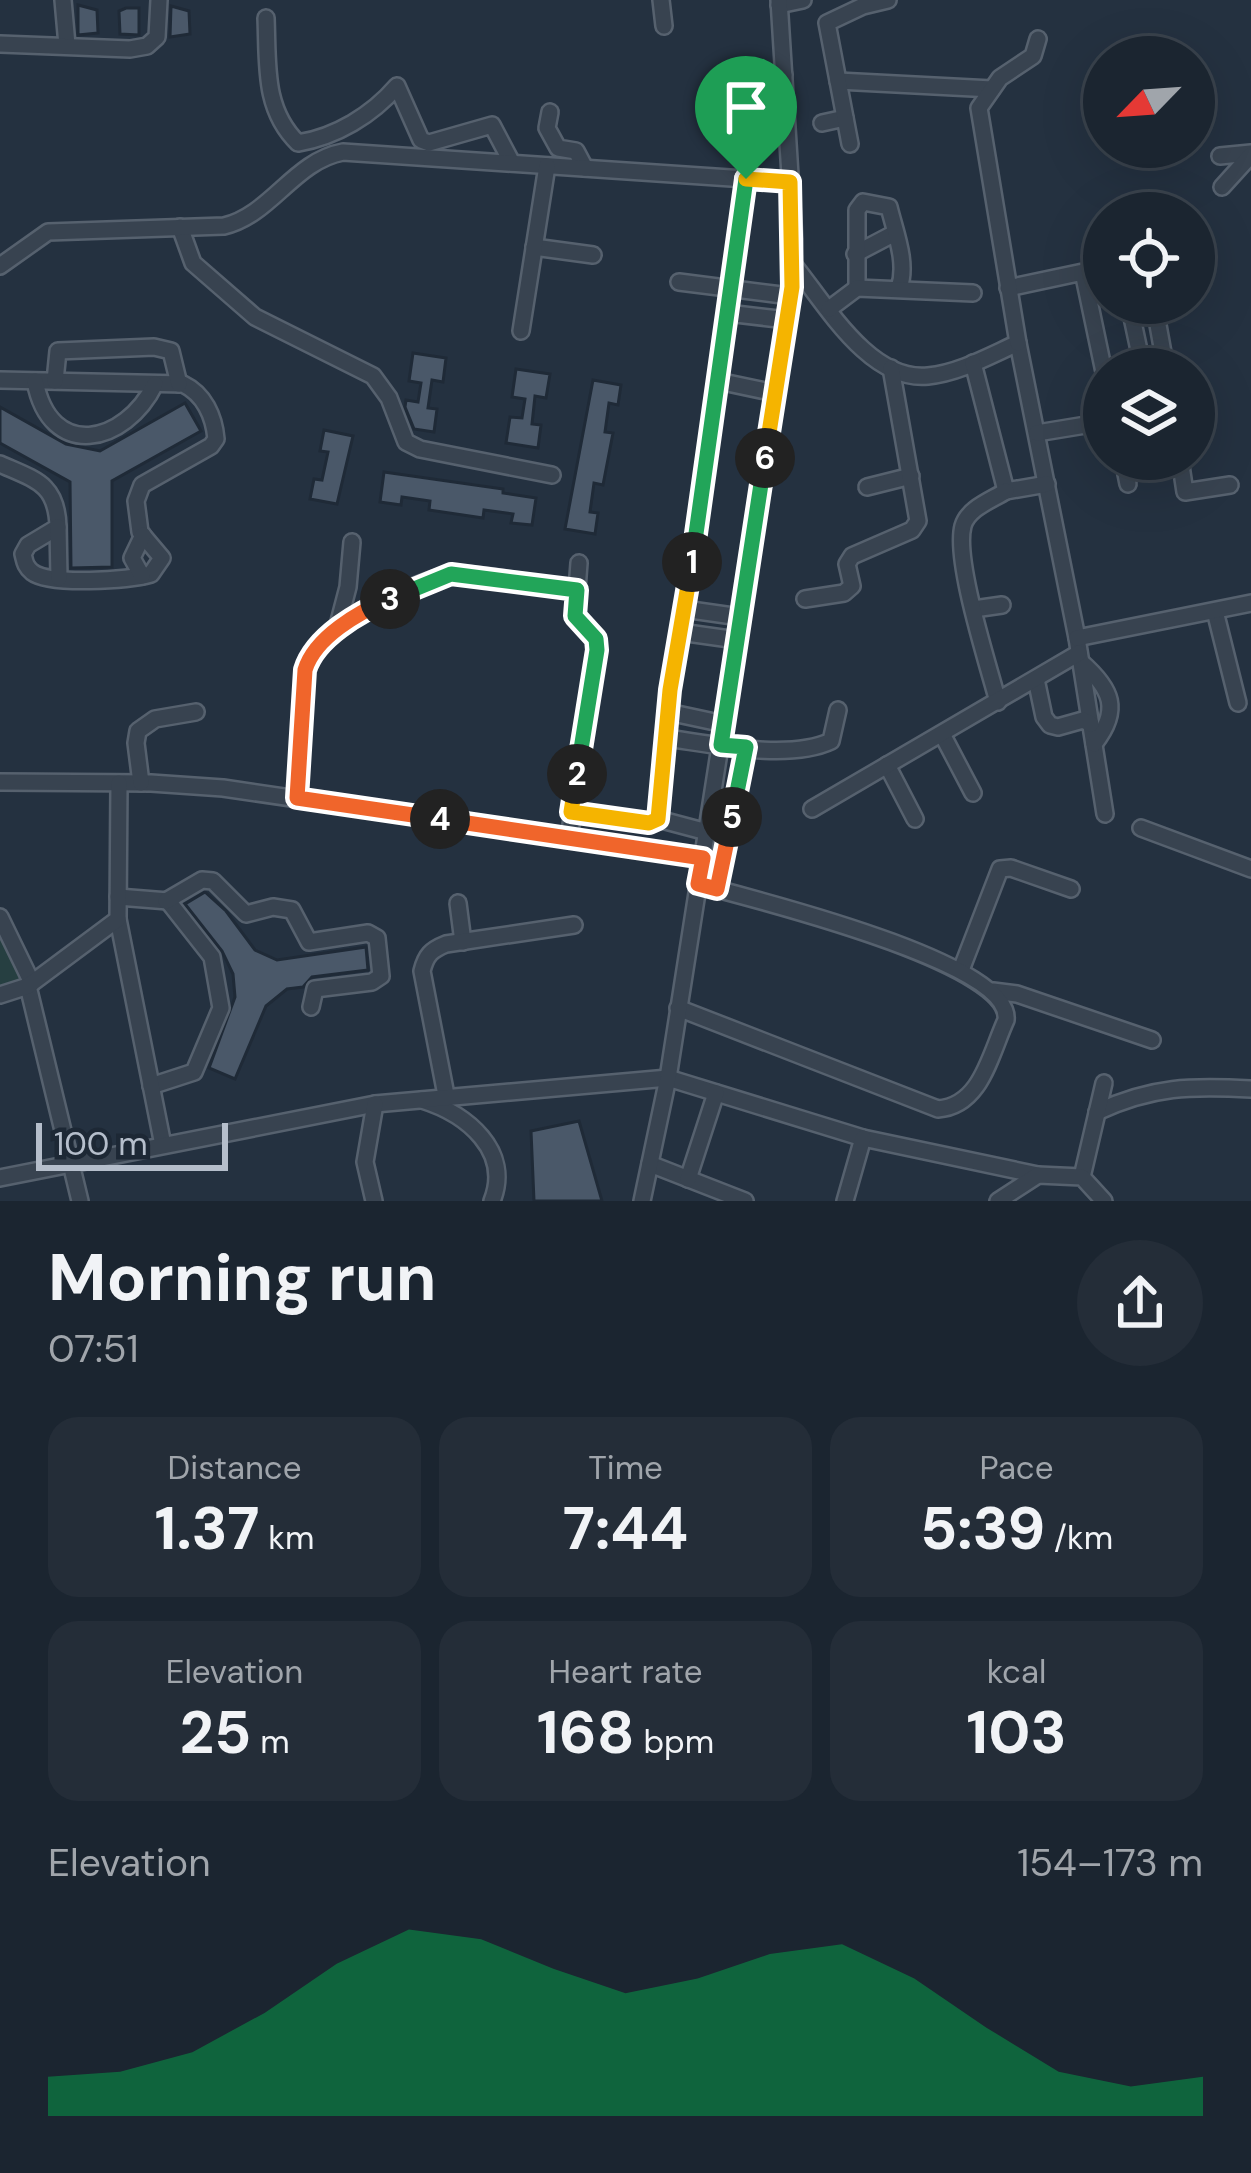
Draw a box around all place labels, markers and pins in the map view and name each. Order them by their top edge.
pin [695,56,797,179]
pin: 6 [735,428,795,488]
pin: 1 [662,532,722,592]
pin: 3 [360,569,420,629]
pin: 2 [547,744,607,804]
pin: 5 [702,787,762,847]
pin: 4 [410,789,470,849]

